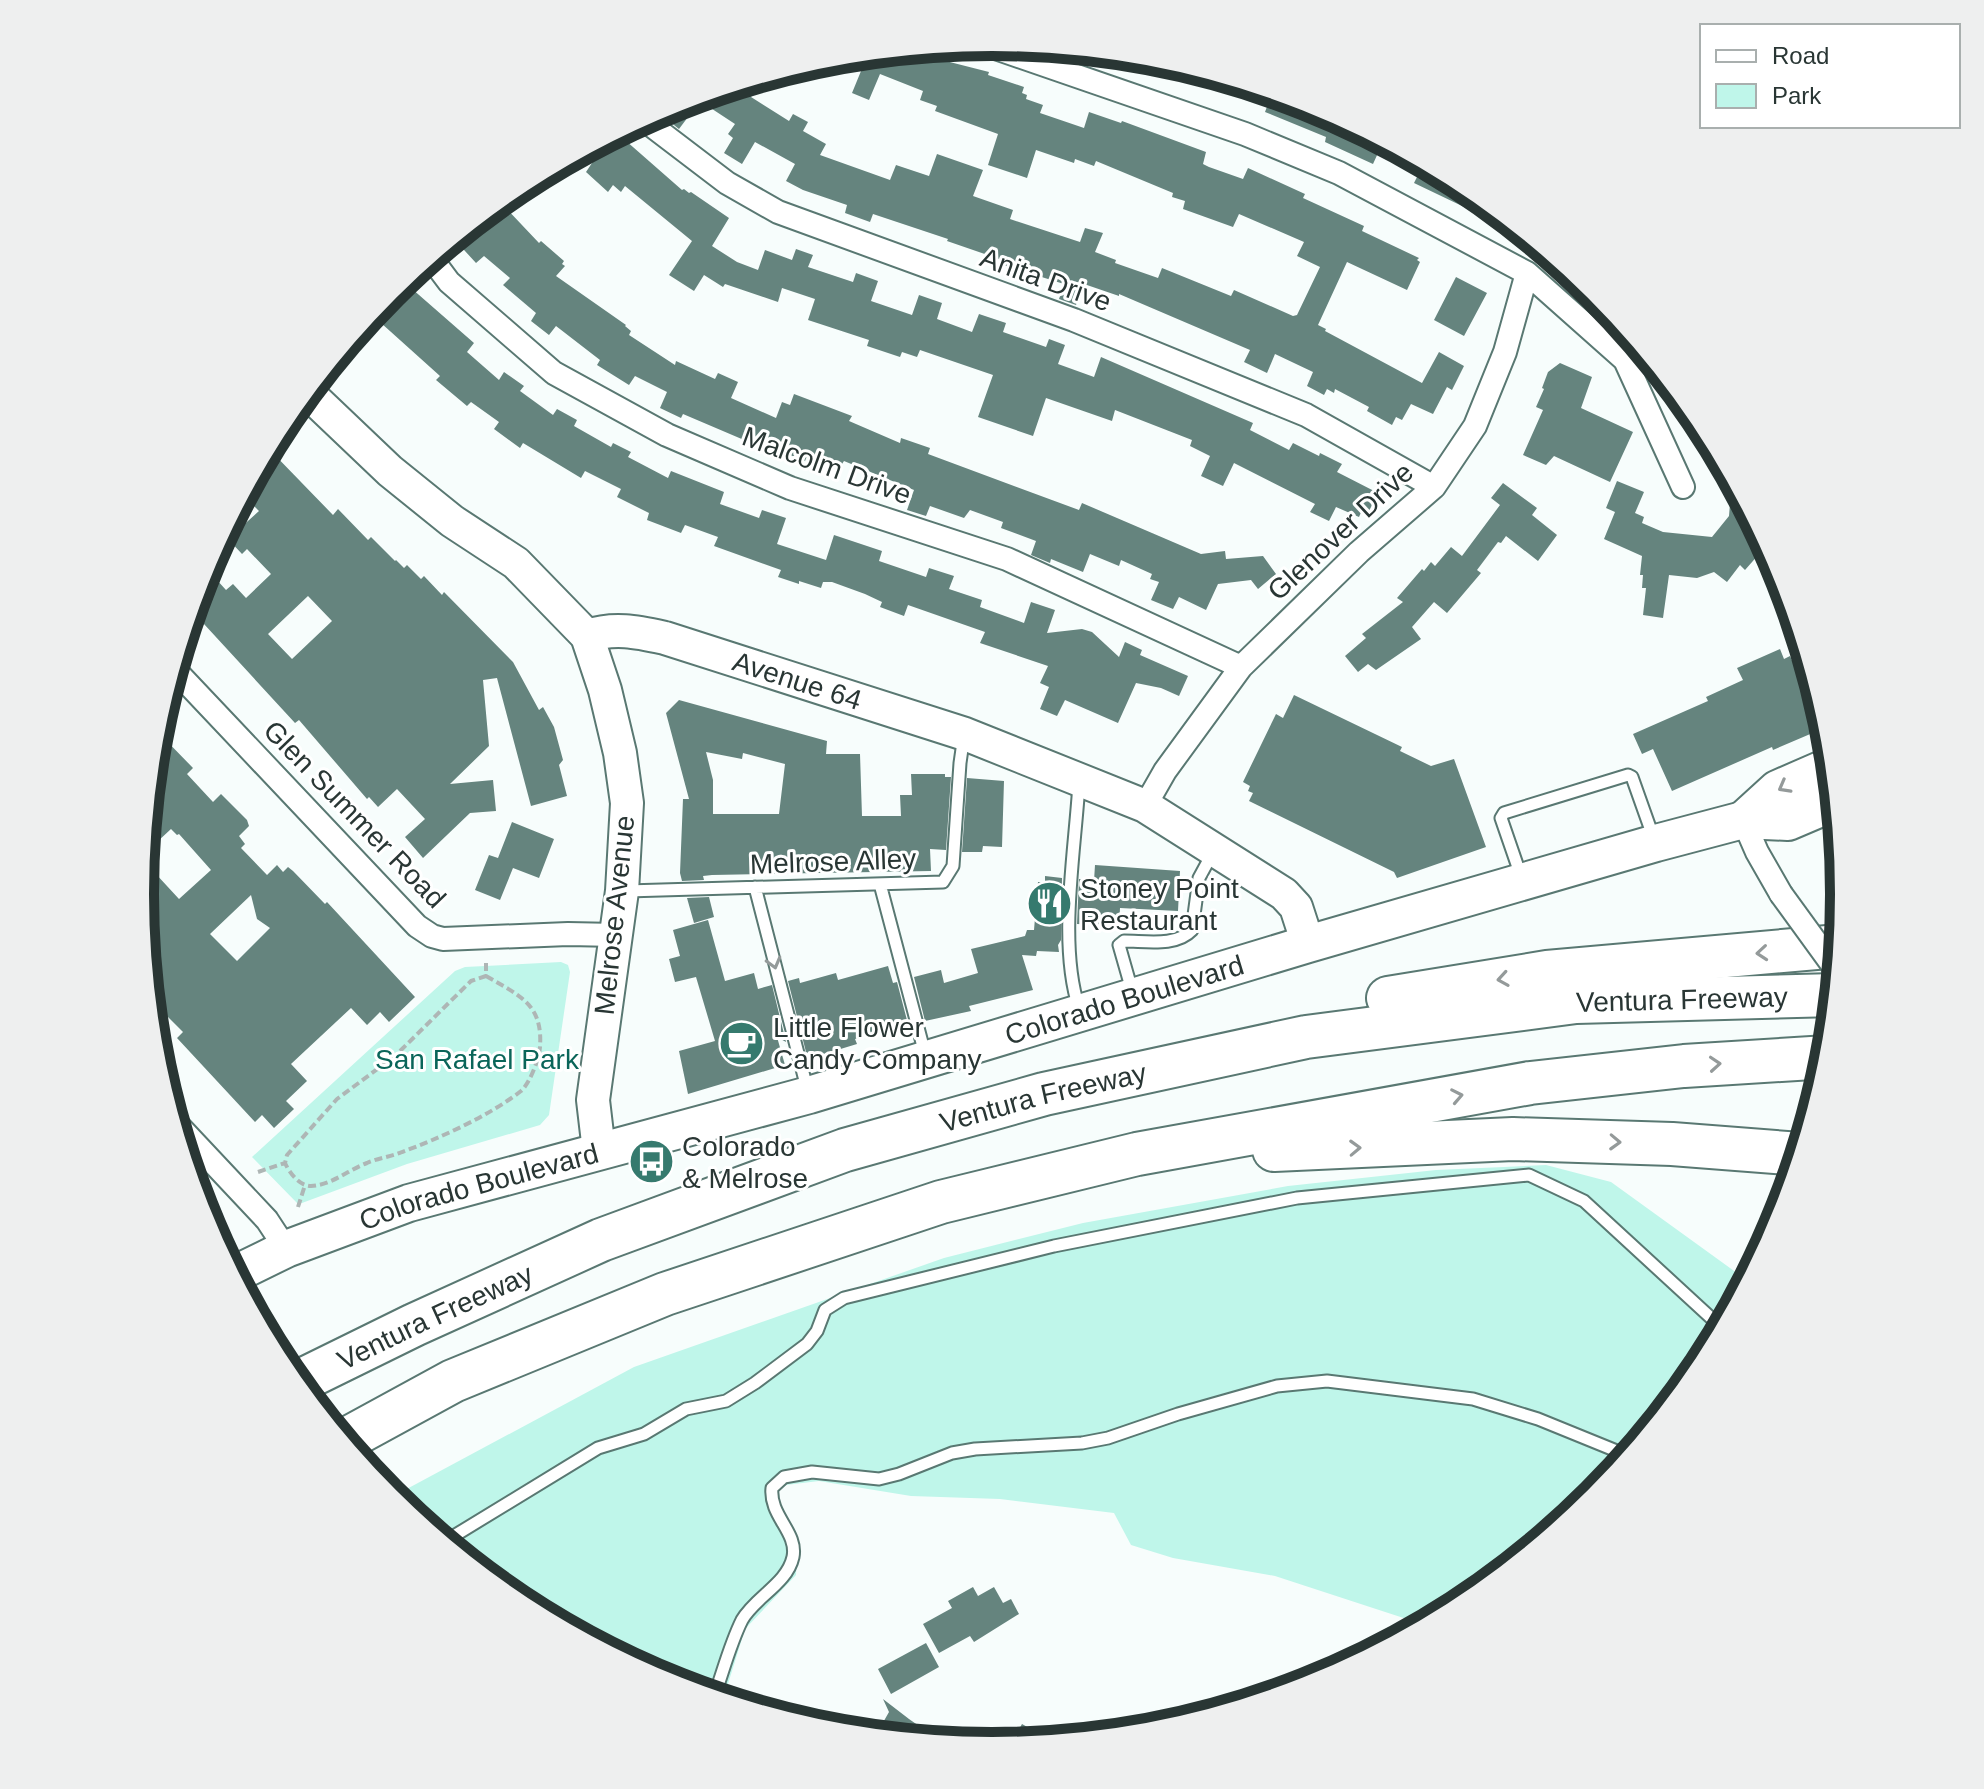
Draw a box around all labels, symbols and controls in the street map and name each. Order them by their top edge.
legend [1700,24,1960,128]
text: Road [1772,42,1829,69]
text: Park [1772,82,1822,109]
street label: Anita Drive [976,241,1115,317]
street label: Malcolm Drive [738,421,915,510]
street label: Glenover Drive [1261,456,1419,606]
street label: Avenue 64 [729,646,865,716]
street label: Glen Summer Road [258,715,452,914]
one-way arrow [1778,778,1792,793]
street label: Melrose Avenue [589,814,640,1016]
street label: Melrose Alley [749,843,917,880]
place label: Stoney Point Restaurant [1080,873,1239,936]
restaurant icon: Stoney Point Restaurant [1025,880,1073,928]
one-way arrow [1755,944,1768,961]
street label: Colorado Boulevard [1001,949,1247,1051]
one-way arrow [765,955,782,969]
one-way arrow [1496,970,1510,987]
street label: Ventura Freeway [1576,981,1788,1018]
place label: Little Flower Candy Company [773,1012,982,1075]
cafe icon: Little Flower Candy Company [718,1019,766,1067]
park label: San Rafael Park [375,1044,580,1075]
one-way arrow [1709,1056,1722,1073]
street label: Ventura Freeway [936,1057,1149,1139]
one-way arrow [1451,1089,1464,1106]
place label: Colorado & Melrose [682,1131,808,1194]
one-way arrow [1609,1133,1622,1151]
street label: Colorado Boulevard [355,1138,602,1236]
bus stop icon: Colorado & Melrose [627,1138,675,1186]
one-way arrow [1349,1139,1362,1156]
street label: Ventura Freeway [333,1258,538,1376]

